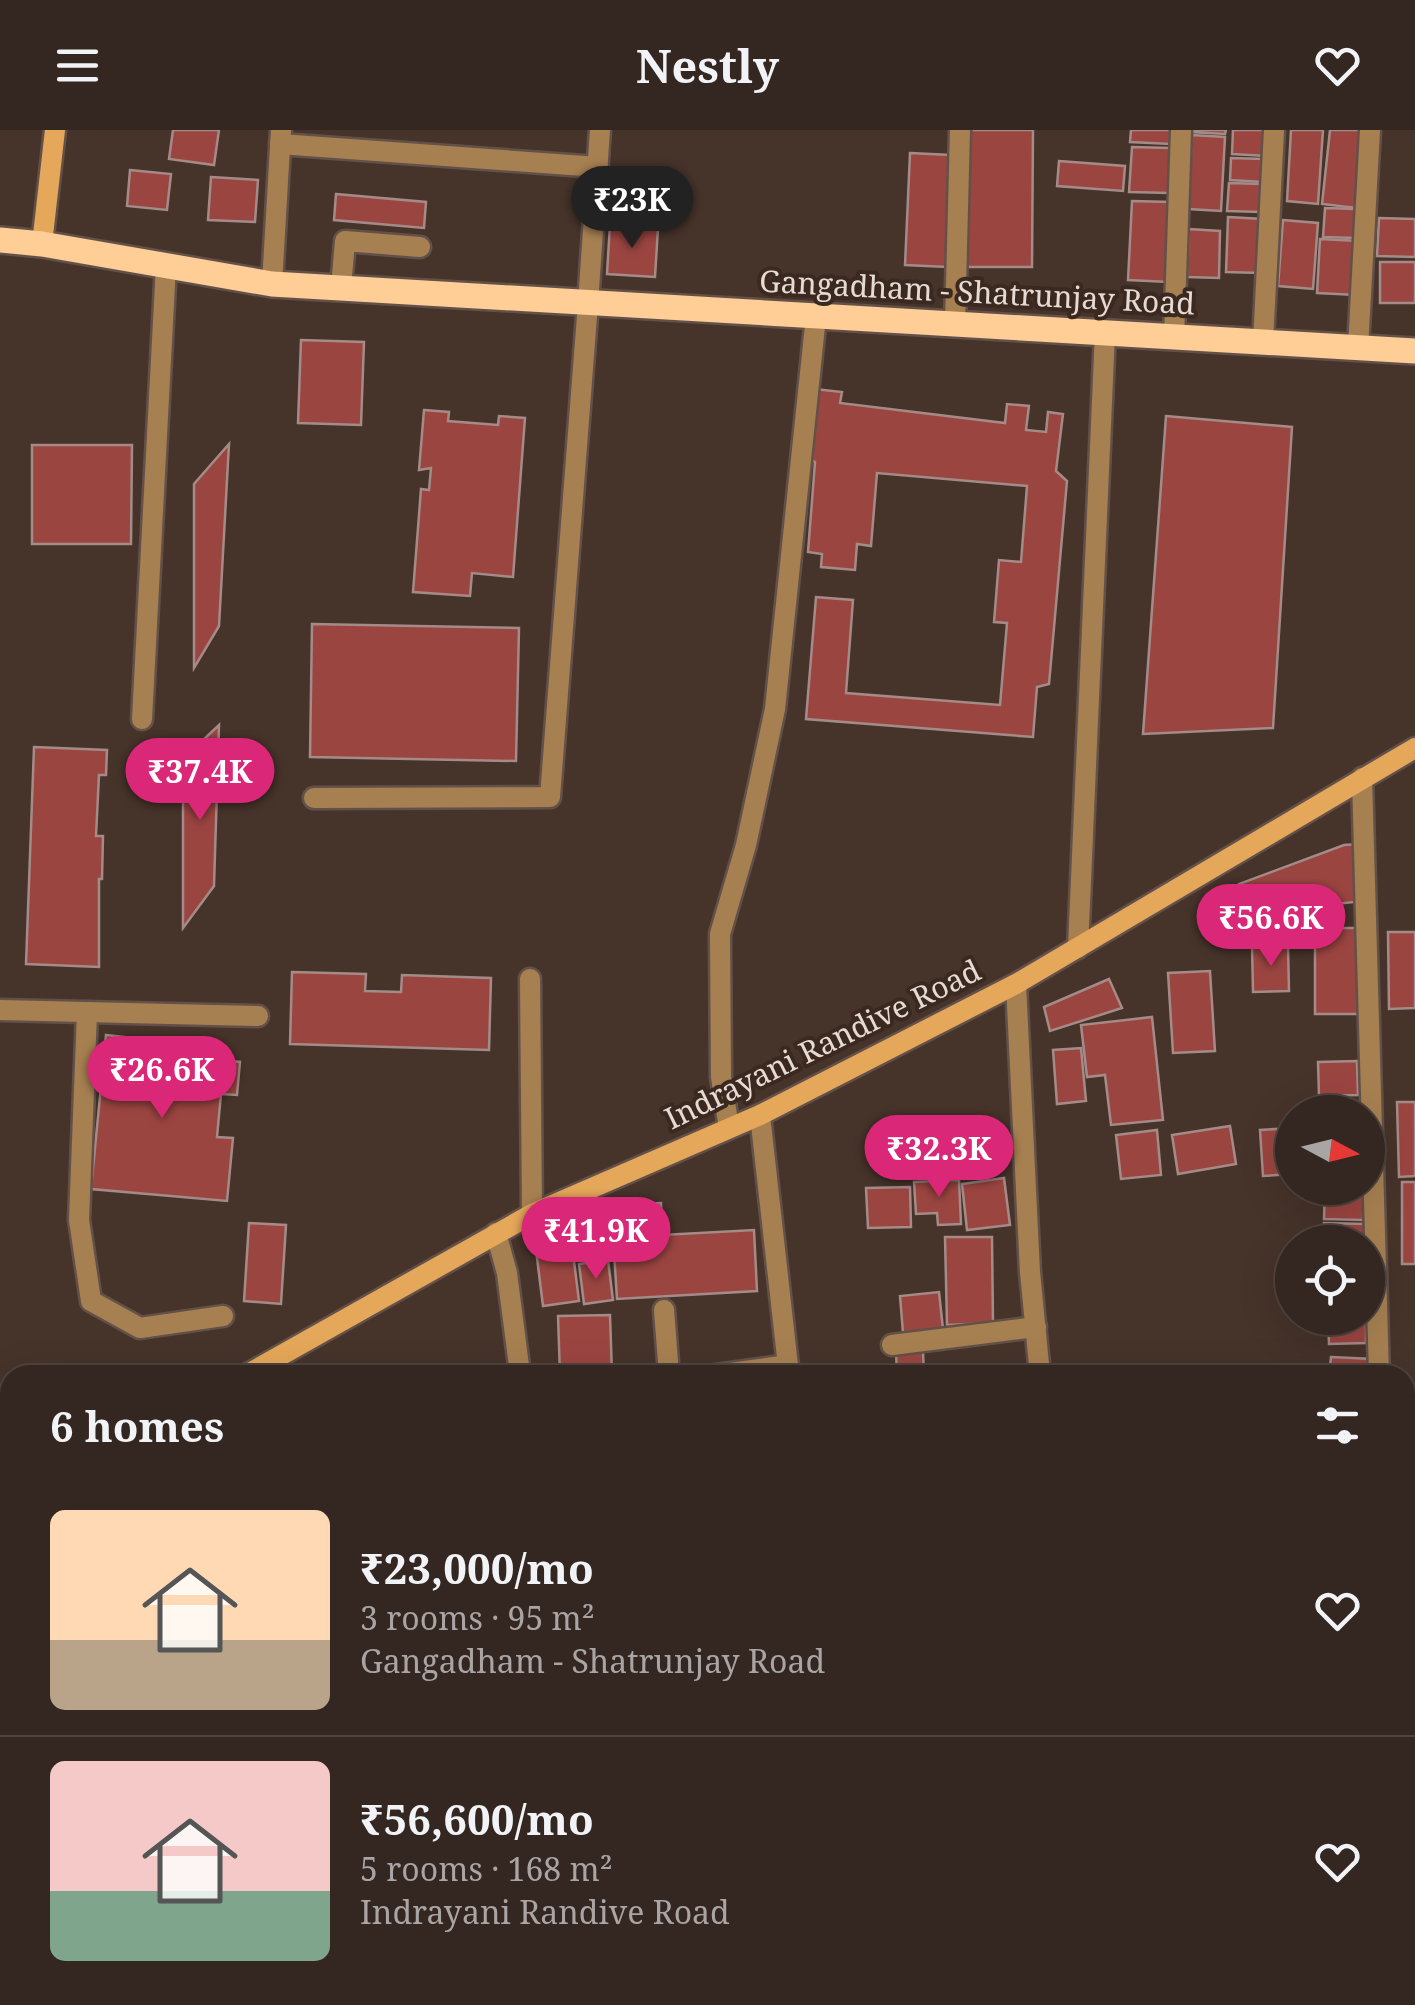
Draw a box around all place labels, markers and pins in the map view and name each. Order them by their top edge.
pin: ₹23K [573,166,691,251]
pin: ₹37.4K [119,738,281,823]
pin: ₹56.6K [1190,884,1352,969]
pin: ₹26.6K [81,1036,243,1121]
pin: ₹32.3K [858,1115,1020,1200]
pin: ₹41.9K [515,1197,677,1282]

